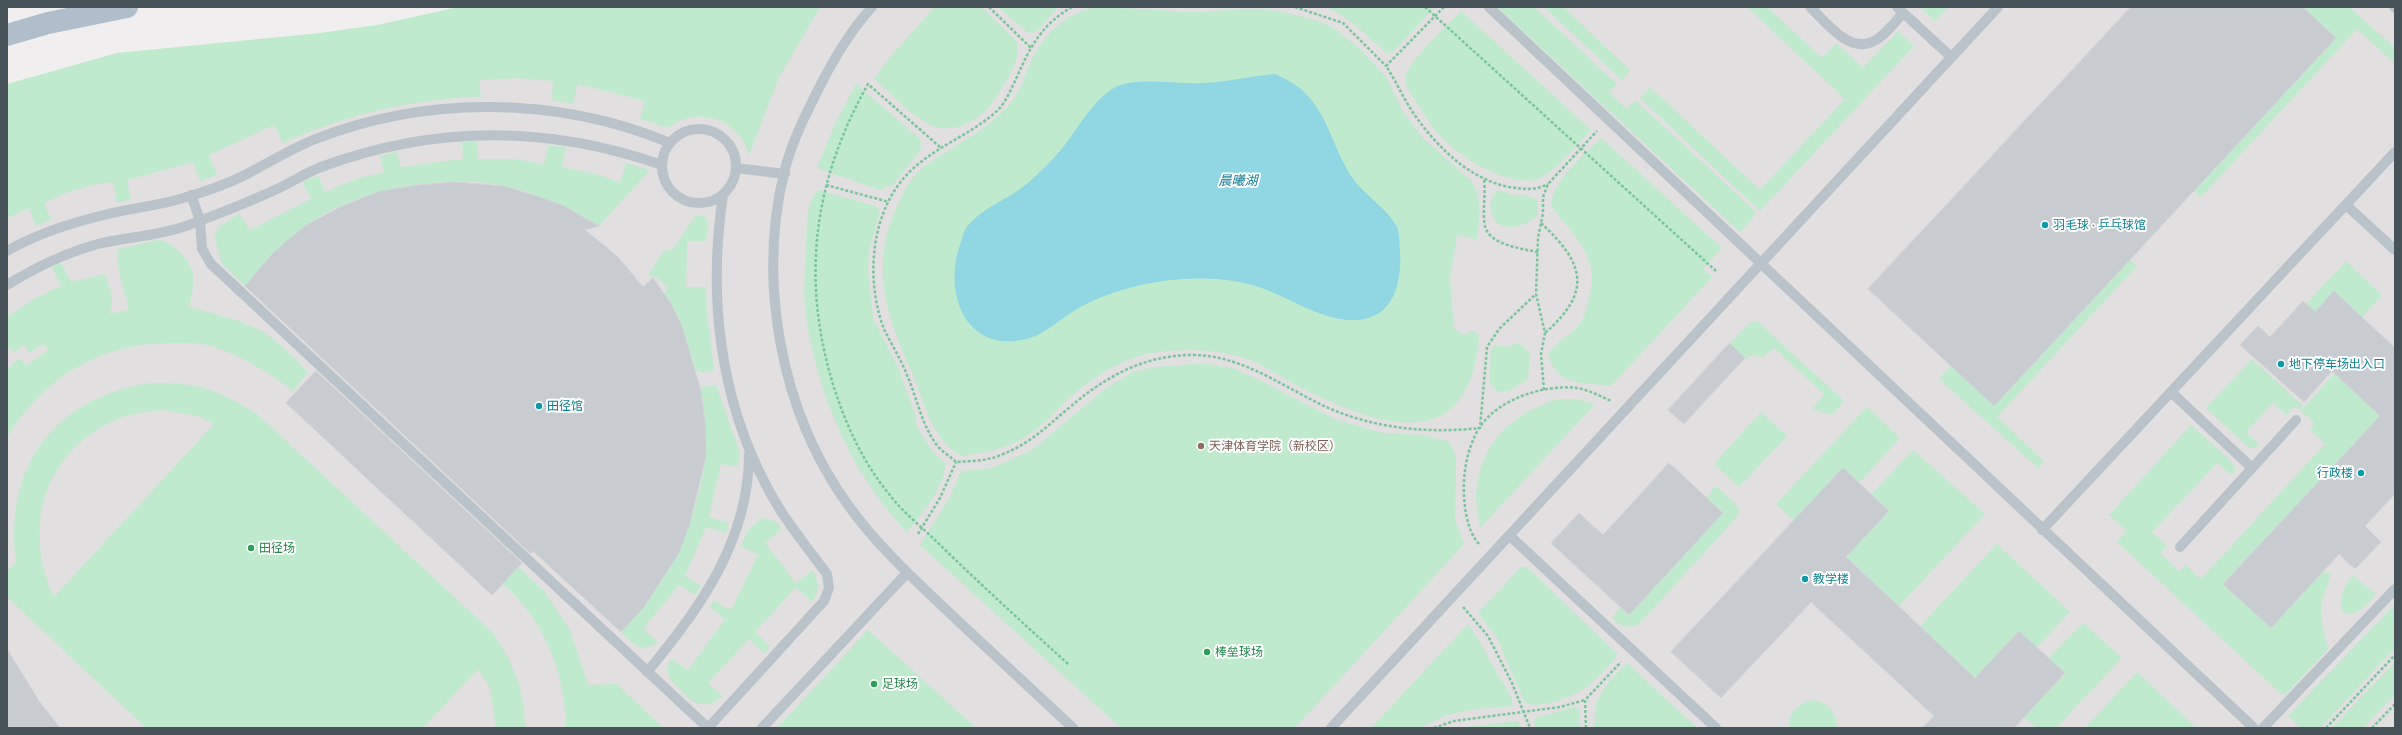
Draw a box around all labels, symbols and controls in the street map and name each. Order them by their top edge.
water label: 晨曦湖 [1219,173,1257,189]
place label: 羽毛球 · 乒乓球馆 [2053,218,2146,232]
marker: 羽毛球 · 乒乓球馆 [2040,220,2050,230]
place label: 地下停车场出入口 [2289,357,2385,371]
marker: 地下停车场出入口 [2276,359,2286,369]
place label: 田径馆 [547,399,583,413]
marker: 田径馆 [534,401,544,411]
place label: 天津体育学院（新校区） [1209,439,1341,453]
marker: 天津体育学院（新校区） [1196,441,1206,451]
place label: 行政楼 [2317,466,2353,480]
marker: 行政楼 [2356,468,2366,478]
place label: 田径场 [259,541,295,555]
marker: 田径场 [246,543,256,553]
place label: 教学楼 [1813,572,1849,586]
marker: 教学楼 [1800,574,1810,584]
place label: 棒垒球场 [1215,645,1263,659]
marker: 棒垒球场 [1202,647,1212,657]
place label: 足球场 [882,677,918,691]
marker: 足球场 [869,679,879,689]

